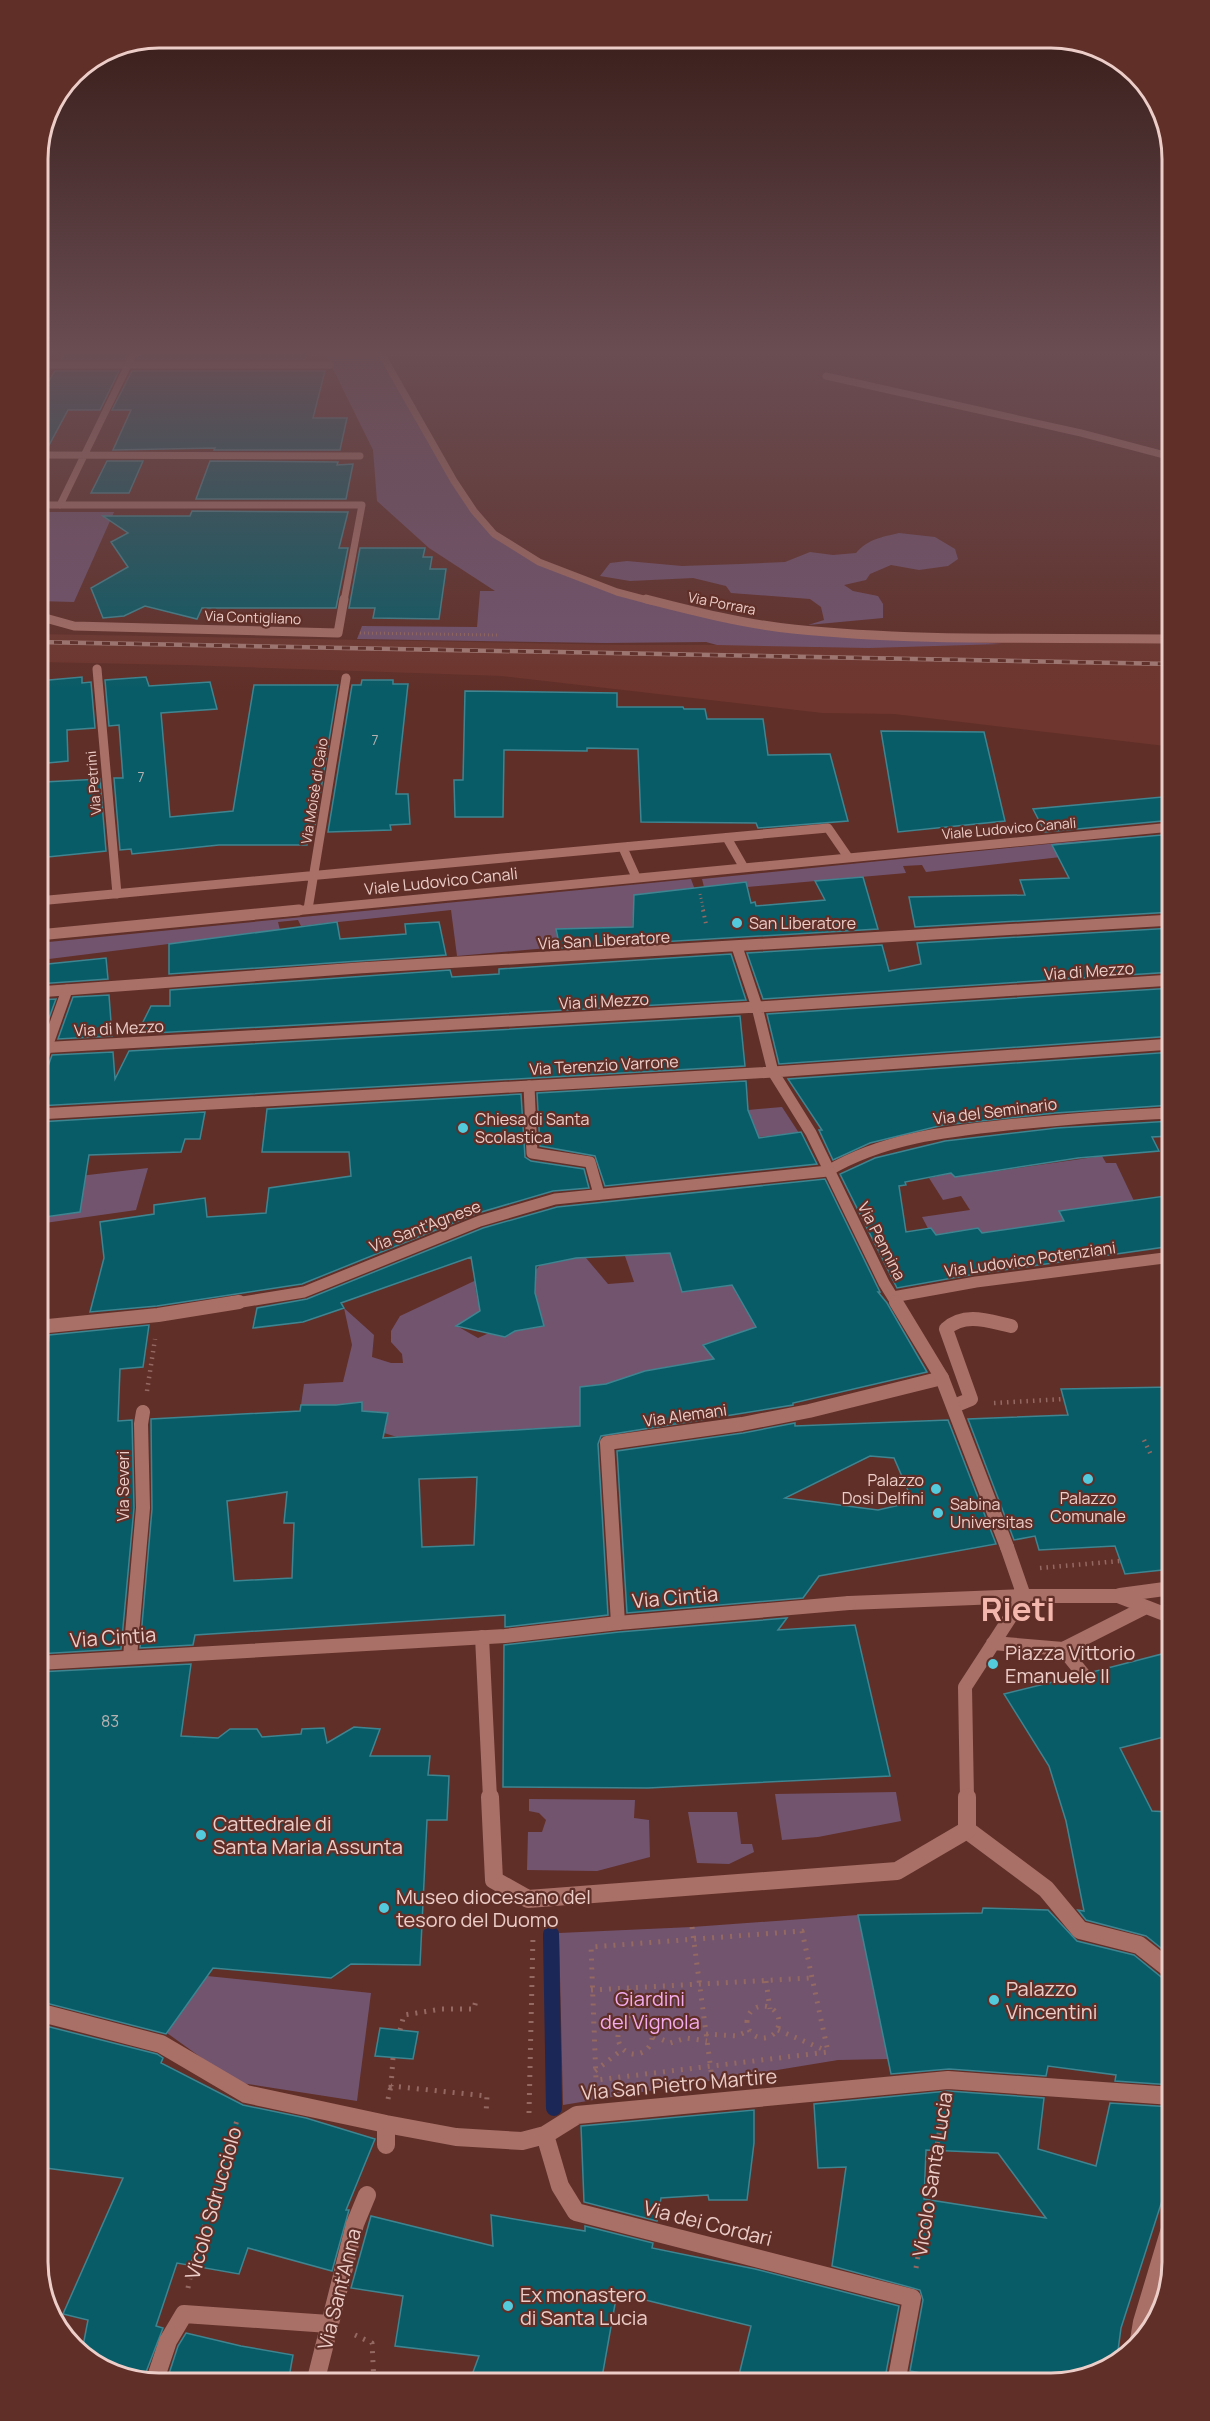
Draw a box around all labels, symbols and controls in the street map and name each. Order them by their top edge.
street label: Via Porrara [686,587,758,619]
street label: Via Contigliano [204,606,302,628]
house number: 7 [371,730,379,749]
street label: Via Moisè di Gaio [296,737,332,845]
street label: Via Petrini [81,750,105,816]
house number: 7 [137,767,145,786]
street label: Viale Ludovico Canali [941,813,1077,843]
street label: Viale Ludovico Canali [363,862,519,900]
place label: San Liberatore [749,912,856,934]
marker: San Liberatore [730,916,744,930]
street label: Via San Liberatore [537,926,671,954]
street label: Via di Mezzo [1043,957,1135,985]
street label: Via di Mezzo [558,988,650,1014]
street label: Via di Mezzo [73,1015,165,1041]
street label: Via Terenzio Varrone [529,1050,679,1080]
street label: Via del Seminario [932,1092,1058,1130]
place label: Chiesa di Santa Scolastica [475,1108,590,1148]
marker: Chiesa di Santa Scolastica [456,1121,470,1135]
street label: Via Sant'Agnese [366,1195,484,1257]
street label: Via Pennina [853,1198,911,1284]
street label: Via Ludovico Potenziani [943,1236,1117,1282]
street label: Via Alemani [642,1398,728,1432]
street label: Via Severi [112,1451,134,1521]
place label: Palazzo Dosi Delfini [842,1469,924,1509]
marker: Palazzo Comunale [1081,1472,1095,1486]
marker: Palazzo Dosi Delfini [929,1482,943,1496]
place label: Palazzo Comunale [1050,1487,1126,1527]
place label: Sabina Universitas [950,1493,1033,1533]
marker: Sabina Universitas [931,1506,945,1520]
street label: Via Cintia [631,1580,719,1614]
district label: Rieti [981,1586,1055,1631]
street label: Via Cintia [69,1621,157,1653]
place label: Piazza Vittorio Emanuele II [1005,1639,1135,1689]
marker: Piazza Vittorio Emanuele II [986,1657,1000,1671]
house number: 83 [101,1710,119,1732]
place label: Cattedrale di Santa Maria Assunta [213,1810,403,1860]
marker: Cattedrale di Santa Maria Assunta [194,1828,208,1842]
place label: Museo diocesano del tesoro del Duomo [396,1883,591,1933]
marker: Museo diocesano del tesoro del Duomo [377,1901,391,1915]
place label: Palazzo Vincentini [1006,1975,1097,2025]
park label: Giardini del Vignola [600,1985,700,2035]
marker: Palazzo Vincentini [987,1993,1001,2007]
street label: Via San Pietro Martire [580,2062,778,2106]
street label: Vicolo Santa Lucia [906,2090,958,2258]
street label: Vicolo Sdrucciolo [178,2124,248,2282]
street label: Via dei Cordari [641,2194,775,2252]
street label: Via Sant'Anna [311,2225,367,2353]
place label: Ex monastero di Santa Lucia [520,2281,648,2331]
marker: Ex monastero di Santa Lucia [501,2299,515,2313]

